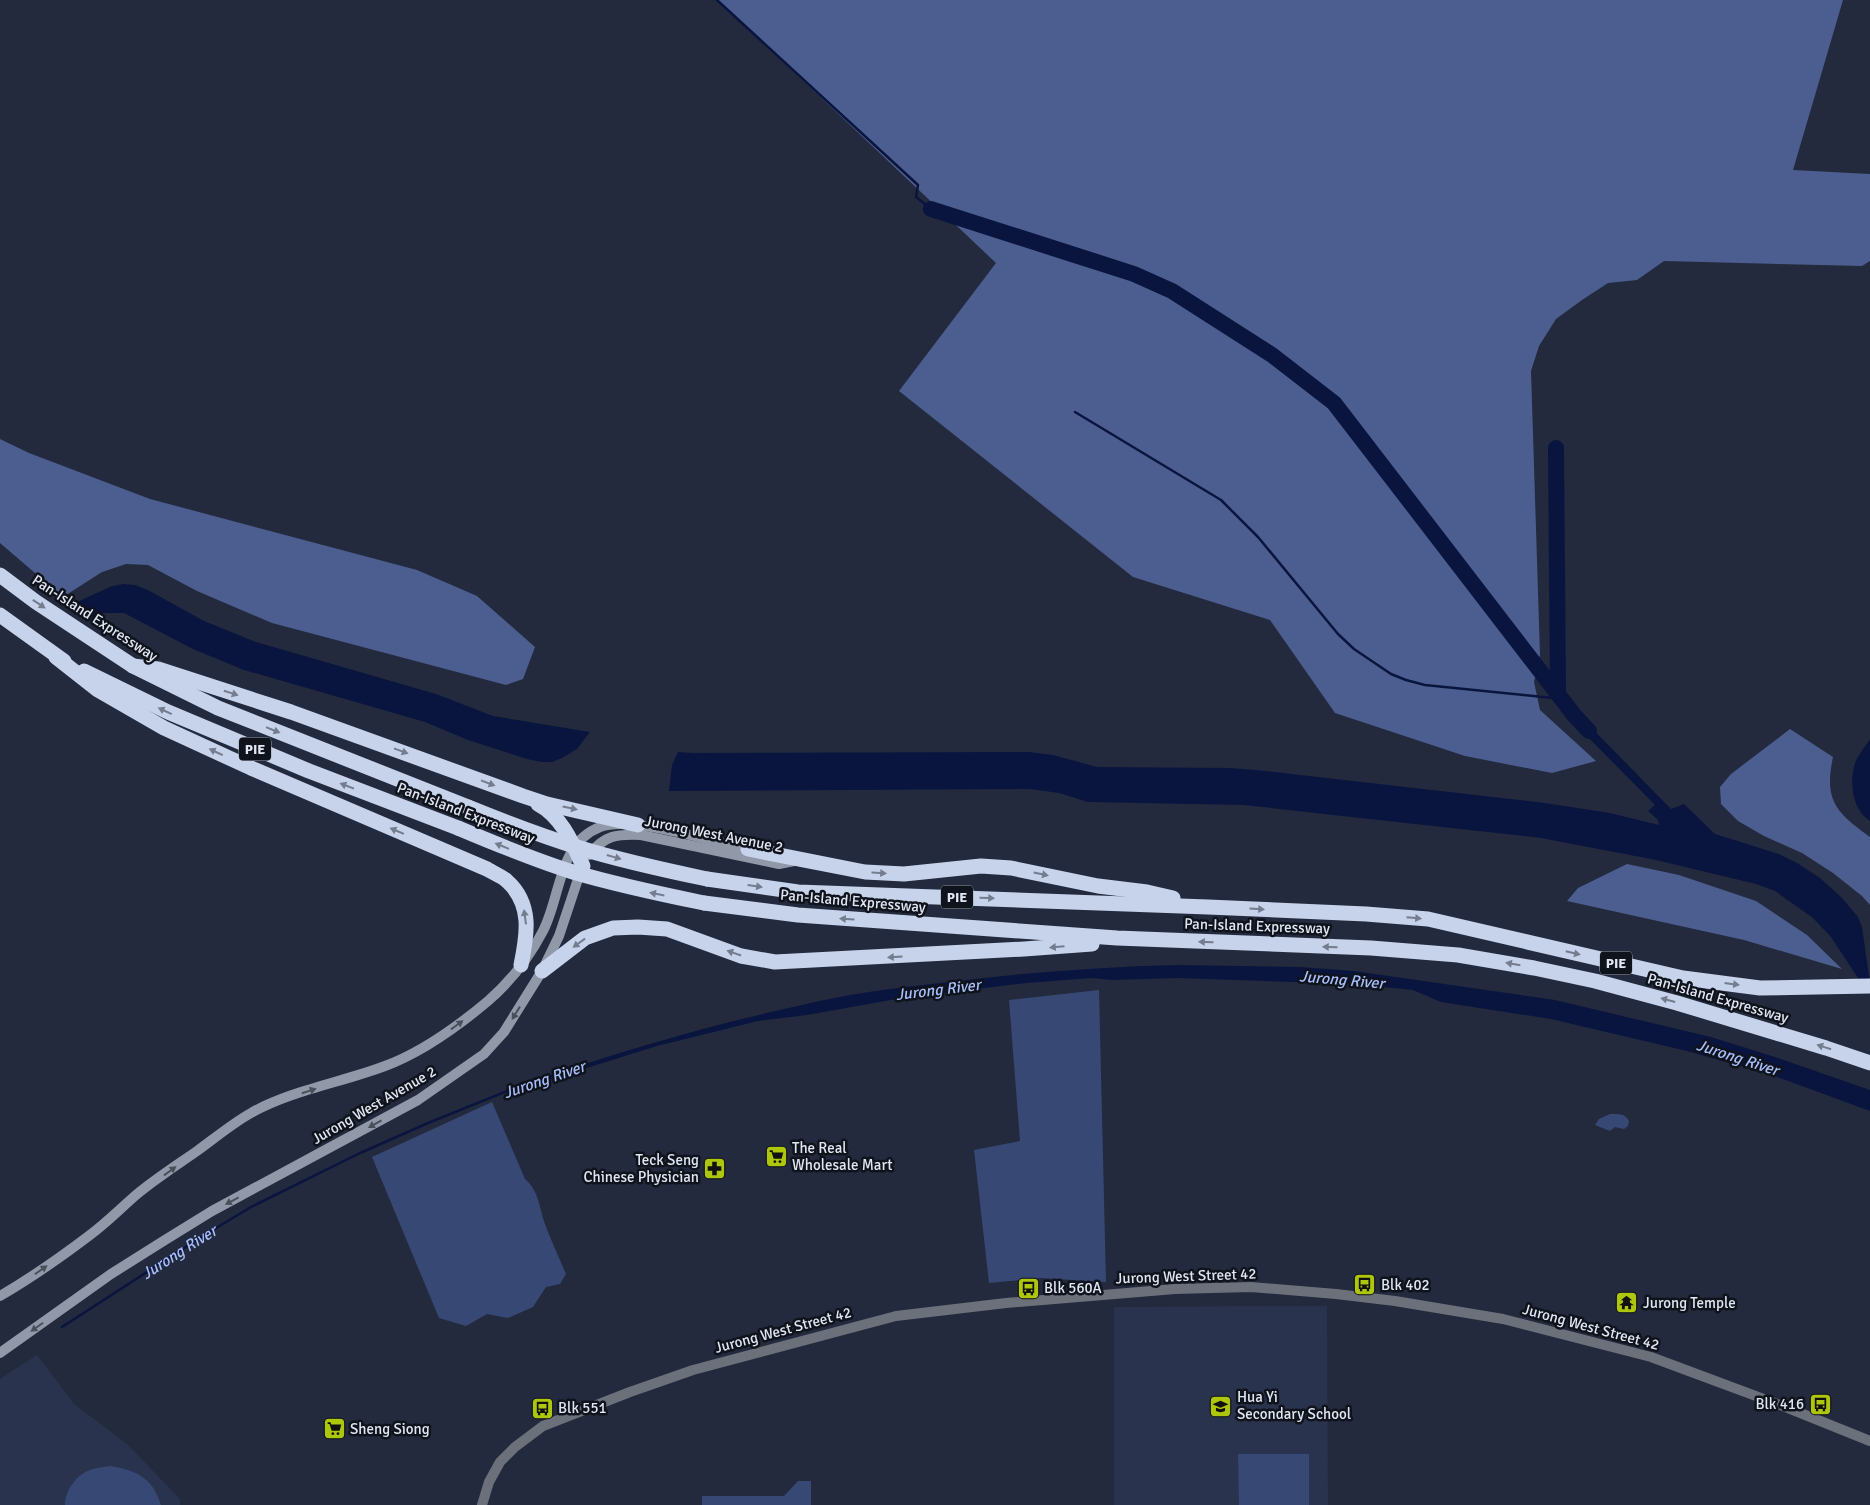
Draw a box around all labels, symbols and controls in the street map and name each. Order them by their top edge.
street label: Pan-Island Expressway [29,571,161,665]
one-way arrow [32,599,46,609]
one-way arrow [223,689,238,697]
one-way arrow [158,707,172,715]
one-way arrow [266,726,281,734]
road number: PIE [239,738,271,761]
one-way arrow [209,748,223,756]
one-way arrow [393,748,408,755]
street label: Pan-Island Expressway [395,778,537,848]
one-way arrow [480,780,495,787]
one-way arrow [340,782,355,789]
one-way arrow [563,805,579,813]
street label: Jurong West Avenue 2 [643,812,785,856]
one-way arrow [390,826,404,834]
one-way arrow [494,842,509,849]
one-way arrow [606,854,621,862]
one-way arrow [871,869,887,877]
one-way arrow [1033,870,1048,878]
one-way arrow [748,882,764,890]
street label: Pan-Island Expressway [780,886,926,916]
road number: PIE [941,886,973,909]
one-way arrow [648,889,664,897]
one-way arrow [980,895,996,903]
one-way arrow [1249,905,1265,913]
one-way arrow [521,909,529,925]
street label: Pan-Island Expressway [1184,914,1330,938]
one-way arrow [1406,914,1422,922]
one-way arrow [839,915,855,923]
one-way arrow [572,938,586,948]
one-way arrow [1198,938,1214,946]
one-way arrow [1049,943,1065,951]
one-way arrow [1322,943,1338,951]
one-way arrow [726,949,741,956]
one-way arrow [1565,949,1580,957]
road number: PIE [1600,951,1632,974]
one-way arrow [887,953,903,961]
one-way arrow [1504,960,1520,968]
water label: Jurong River [1299,966,1387,994]
street label: Pan-Island Expressway [1645,969,1791,1027]
water label: Jurong River [895,975,984,1005]
one-way arrow [1724,980,1740,988]
one-way arrow [1661,996,1676,1004]
one-way arrow [511,1006,521,1019]
one-way arrow [450,1020,463,1031]
water label: Jurong River [1694,1035,1783,1081]
one-way arrow [1816,1043,1831,1051]
water label: Jurong River [501,1056,590,1103]
street label: Jurong West Avenue 2 [309,1062,439,1148]
one-way arrow [302,1086,317,1094]
one-way arrow [368,1120,383,1128]
place label: The Real Wholesale Mart [792,1139,893,1174]
supermarket icon: The Real Wholesale Mart [764,1145,788,1169]
place label: Teck Seng Chinese Physician [583,1151,699,1186]
pharmacy icon: Teck Seng Chinese Physician [703,1157,727,1181]
one-way arrow [163,1166,176,1176]
one-way arrow [225,1196,239,1205]
water label: Jurong River [138,1220,222,1284]
one-way arrow [34,1265,48,1275]
street label: Jurong West Street 42 [1115,1265,1257,1287]
bus stop icon: Blk 402 [1353,1273,1377,1297]
bus stop icon: Blk 560A [1016,1276,1040,1300]
place label: Blk 402 [1381,1276,1430,1294]
place label: Blk 560A [1044,1279,1102,1297]
temple icon: Jurong Temple [1615,1291,1639,1315]
place label: Jurong Temple [1643,1294,1736,1312]
street label: Jurong West Street 42 [1521,1300,1661,1354]
street label: Jurong West Street 42 [713,1303,853,1357]
one-way arrow [30,1322,44,1332]
place label: Hua Yi Secondary School [1237,1388,1351,1423]
bus stop icon: Blk 416 [1808,1392,1832,1416]
school or university icon: Hua Yi Secondary School [1209,1394,1233,1418]
place label: Blk 416 [1755,1395,1804,1413]
bus stop icon: Blk 551 [530,1396,554,1420]
place label: Blk 551 [558,1399,607,1417]
supermarket icon: Sheng Siong [322,1417,346,1441]
place label: Sheng Siong [350,1420,430,1438]

